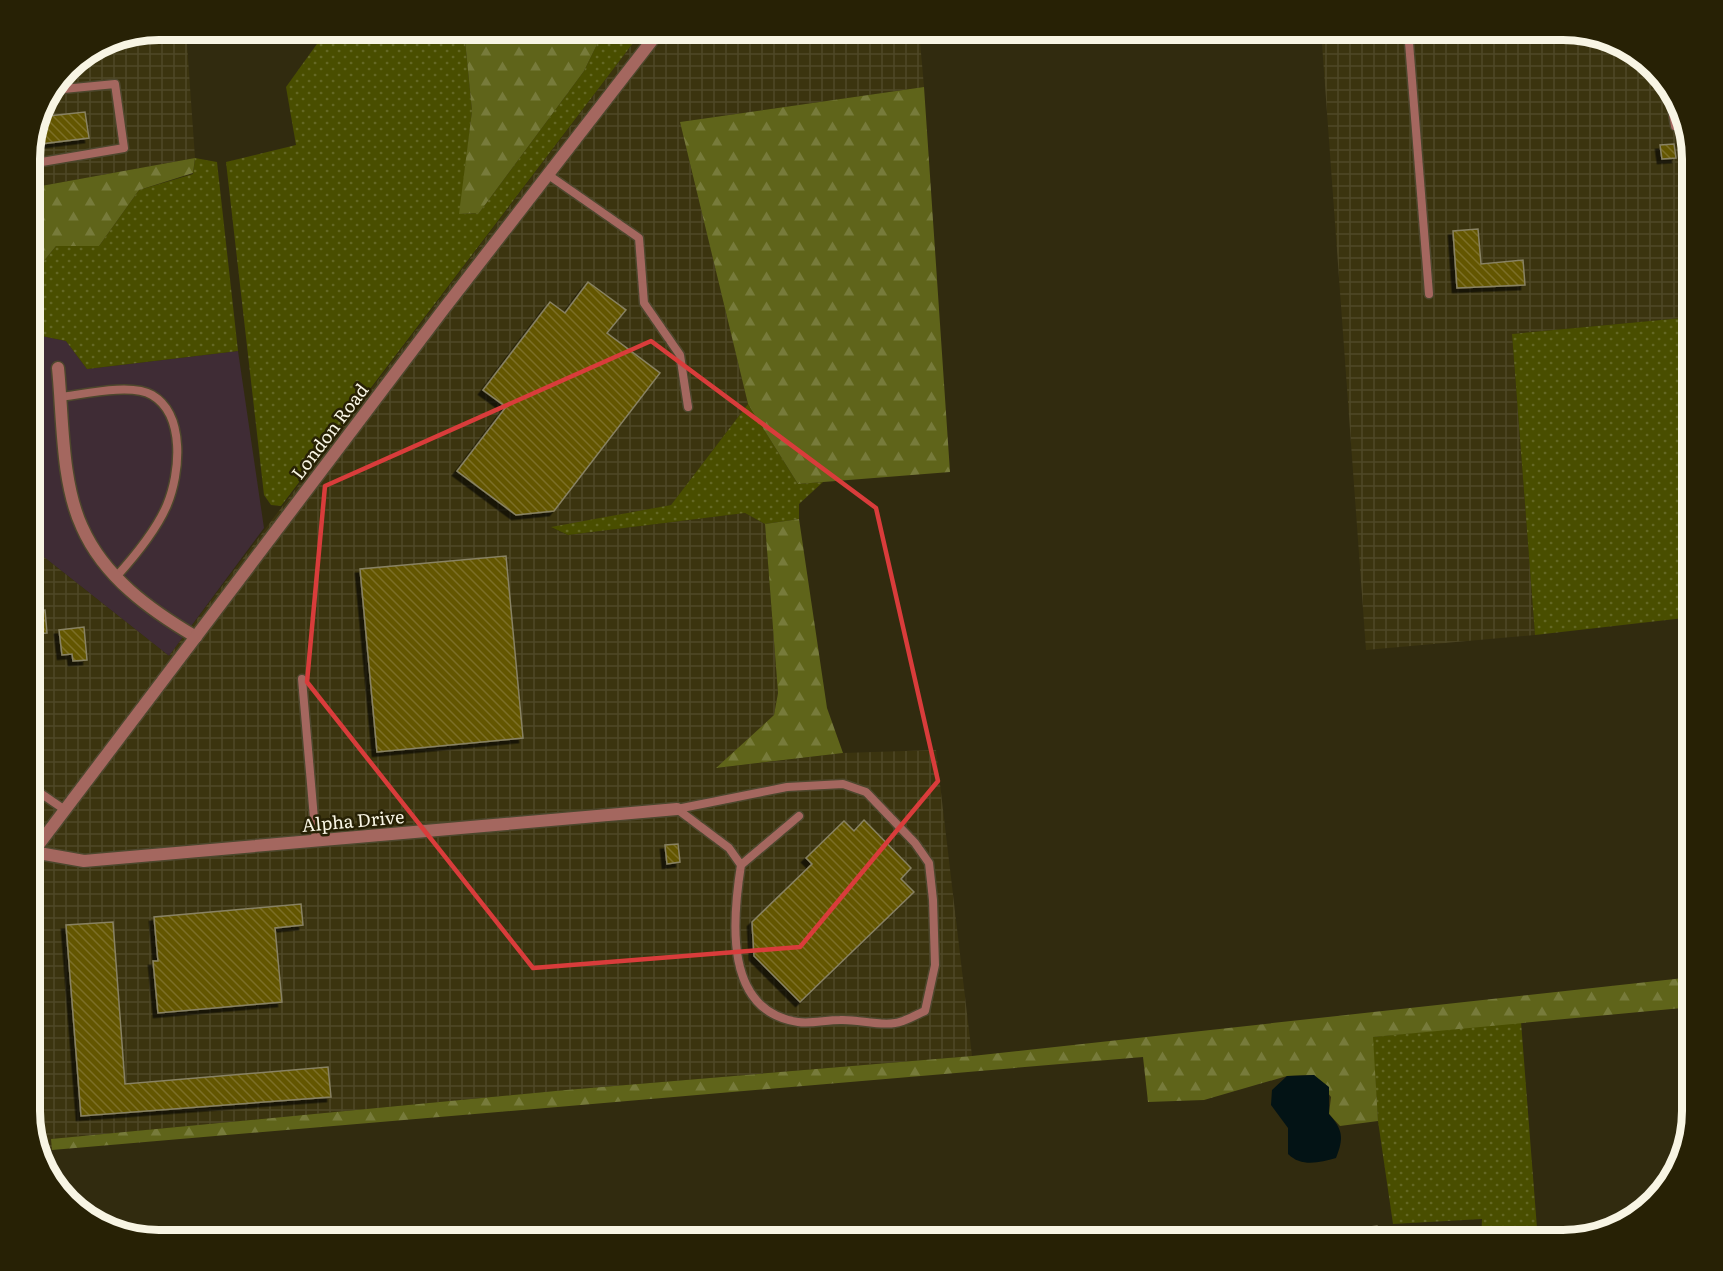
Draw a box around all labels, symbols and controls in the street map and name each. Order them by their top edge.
street label: London Road [284,377,374,485]
street label: Alpha Drive [301,802,405,838]

